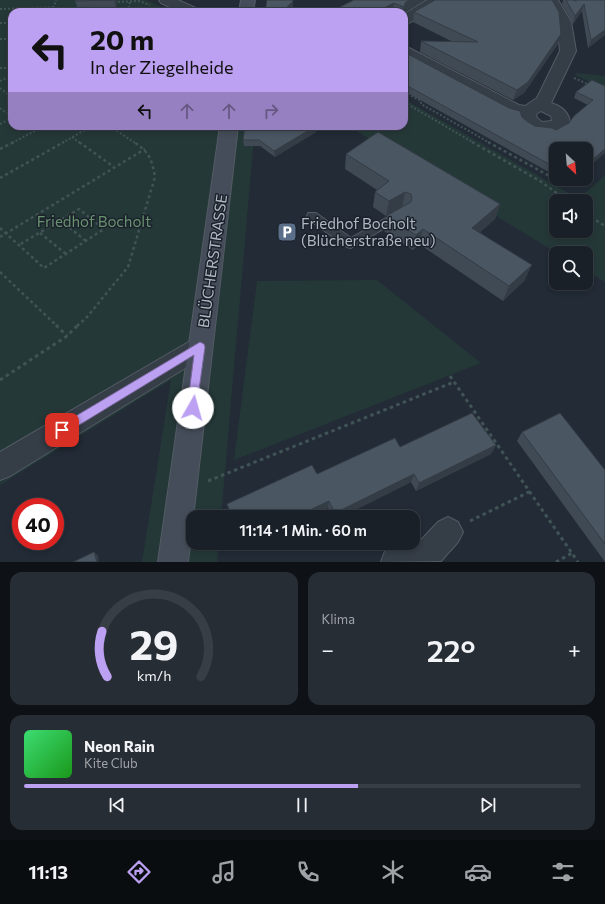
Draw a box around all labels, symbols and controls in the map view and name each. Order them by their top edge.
text: 20 m [90,22,154,56]
icon: left [24,24,76,76]
text: In der Ziegelheide [90,56,234,78]
icon: left [134,100,156,122]
icon: ahead [176,100,198,122]
icon: ahead [218,100,240,122]
icon: right [260,100,282,122]
north arrow [549,142,593,186]
map controls [549,142,593,290]
street label: BLÜCHERSTRASSE [194,193,230,329]
button: sound [549,194,593,238]
park label: Friedhof Bocholt [37,212,151,230]
place label: Friedhof Bocholt (Blücherstraße neu) [301,214,435,249]
parking icon: Friedhof Bocholt (Blücherstraße neu) [276,221,298,243]
button: search [549,246,593,290]
position arrow [172,387,214,429]
pin [45,413,79,447]
icon: arrive [51,419,73,441]
speed limit sign: 40 [12,498,64,550]
text: 11:14 · 1 Min. · 60 m [239,521,367,539]
text: Klima [322,611,355,627]
text: 29 [129,617,178,668]
text: 22° [427,631,475,668]
text: − [322,636,334,663]
text: + [568,636,581,663]
text: km/h [136,665,171,683]
text: Neon Rain [84,737,155,755]
text: Kite Club [84,755,138,771]
icon: previous [106,794,128,816]
icon: pause [291,794,313,816]
icon: next [477,794,499,816]
icon: directions [125,858,153,886]
icon: music [210,858,238,886]
icon: phone [294,858,322,886]
icon: climate [379,858,407,886]
icon: car [464,858,492,886]
icon: filters [549,858,577,886]
text: 11:13 [28,861,68,883]

